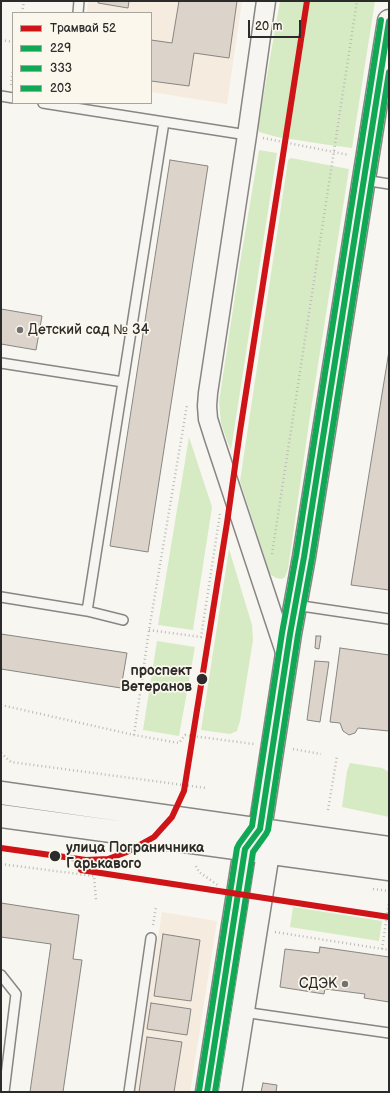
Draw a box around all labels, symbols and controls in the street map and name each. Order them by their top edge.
legend [12,12,152,104]
scale bar [250,12,303,38]
text: 20 m [255,19,282,34]
text: Трамвай 52 [50,21,116,36]
text: 229 [50,41,71,56]
text: 333 [50,61,72,76]
text: 203 [50,81,72,96]
place label: Детский сад № 34 [28,322,149,338]
marker: Детский сад № 34 [15,325,25,335]
place label: проспект Ветеранов [121,663,192,696]
marker: проспект Ветеранов [195,672,209,686]
place label: улица Пограничника Гарькавого [66,840,204,872]
marker: улица Пограничника Гарькавого [48,849,62,863]
place label: СДЭК [299,976,337,992]
marker: СДЭК [340,979,350,989]

